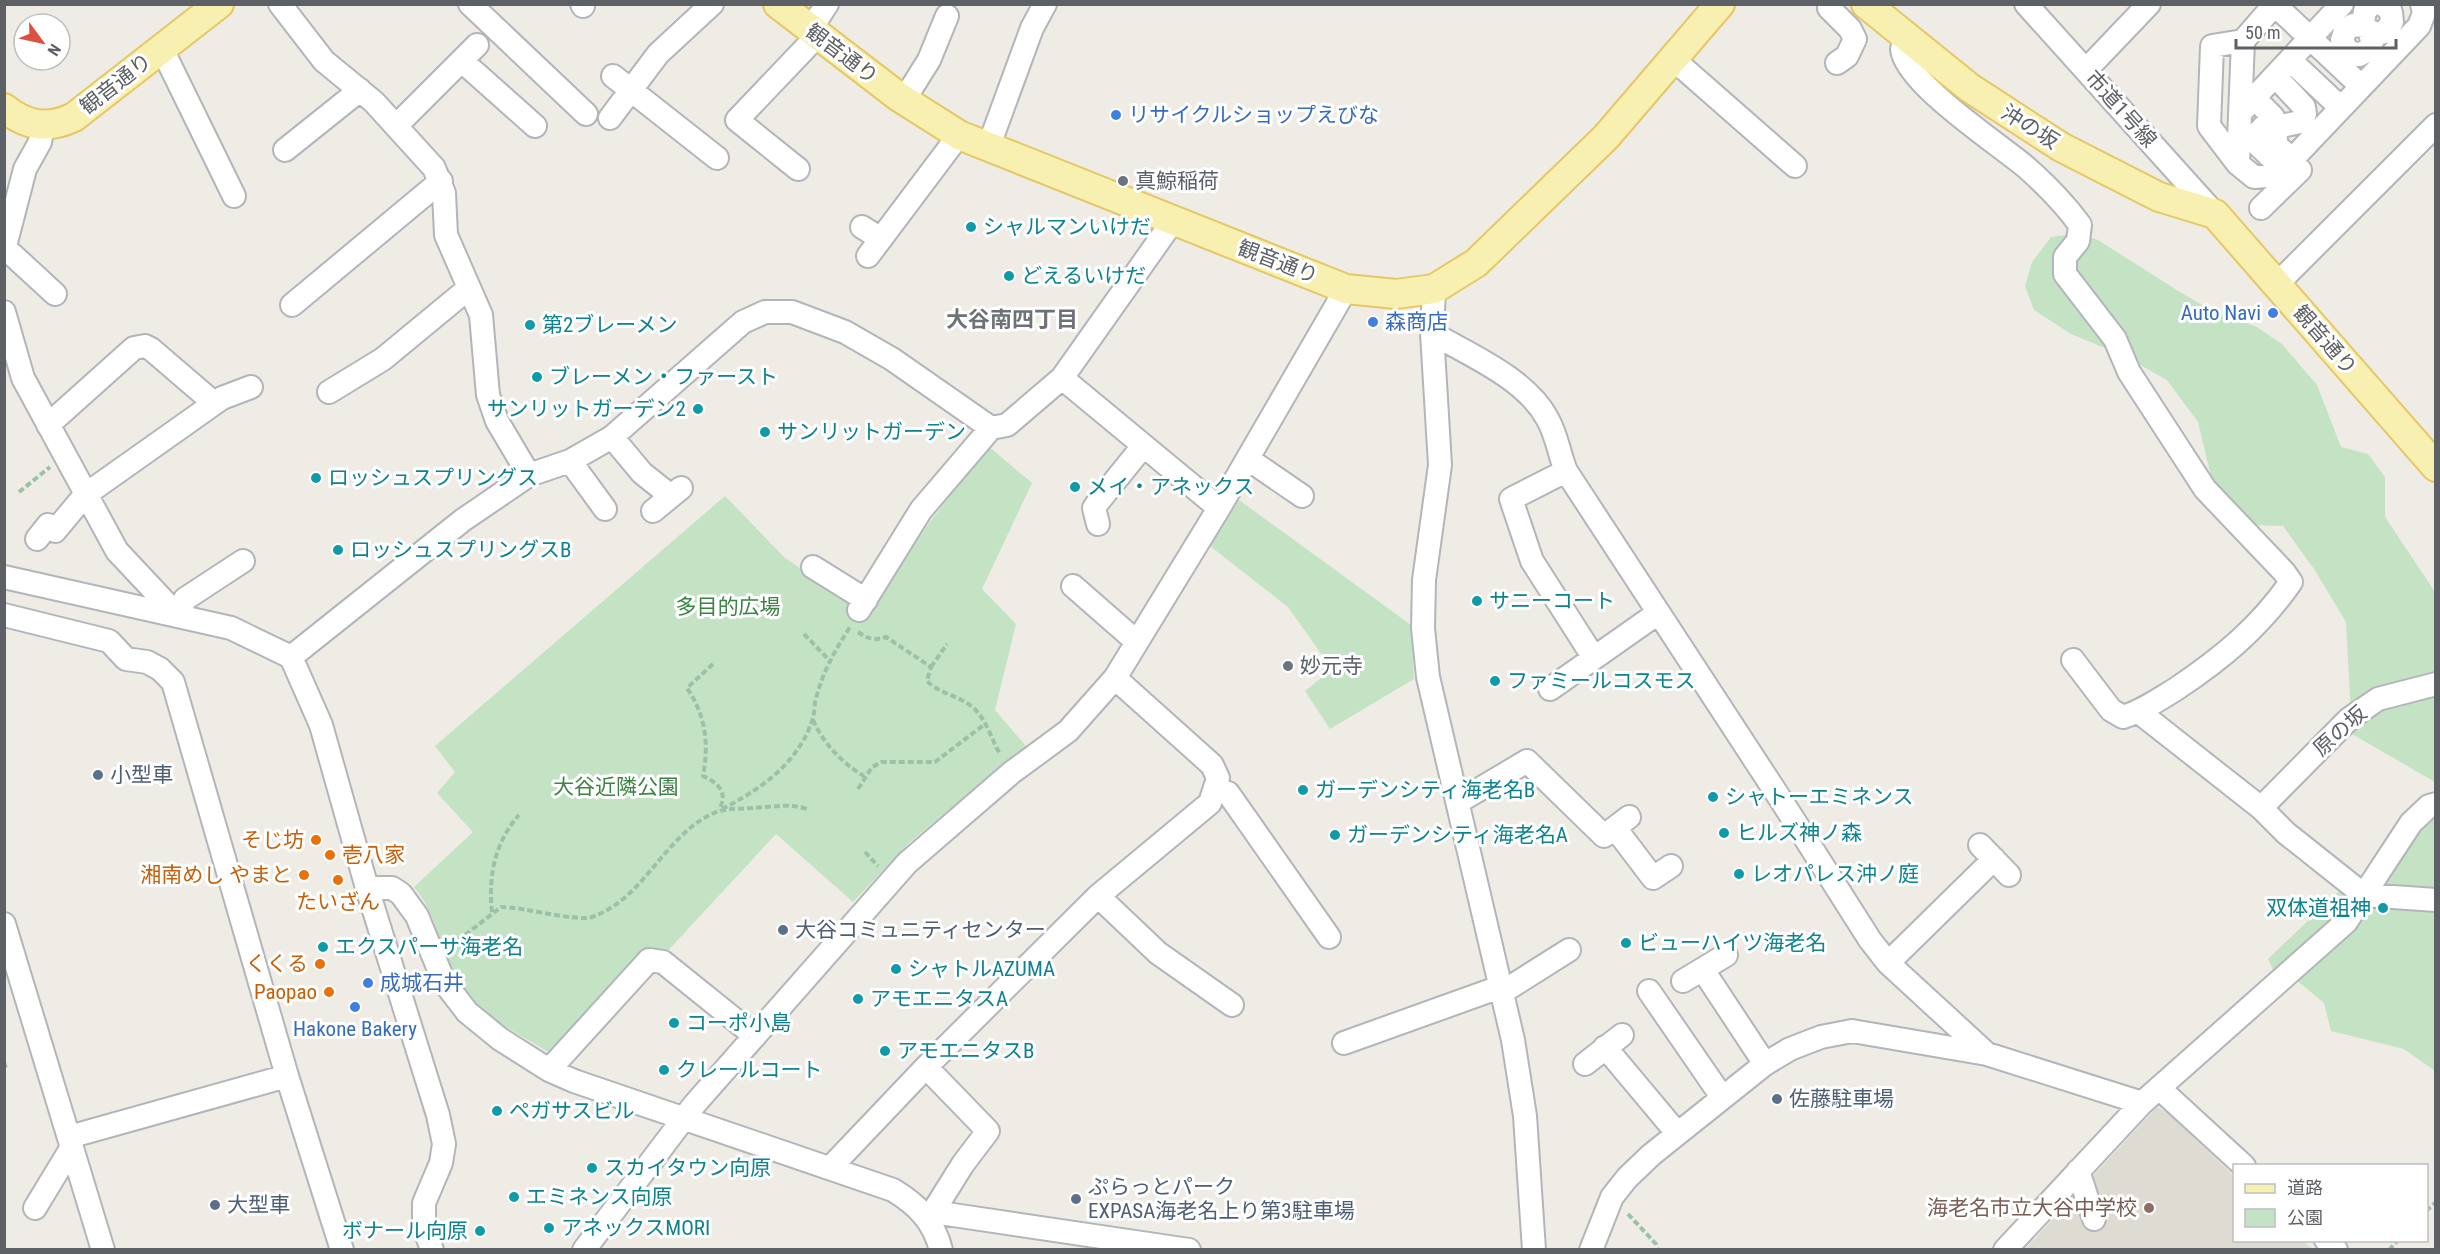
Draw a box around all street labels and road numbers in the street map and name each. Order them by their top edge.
street label: 観音通り [801,19,883,89]
street label: 観音通り [76,49,156,119]
street label: 市道1号線 [2081,66,2161,152]
street label: 沖の坂 [1997,100,2063,154]
street label: 観音通り [1234,236,1322,288]
street label: 観音通り [2288,300,2362,380]
street label: 原の坂 [2309,701,2371,761]

